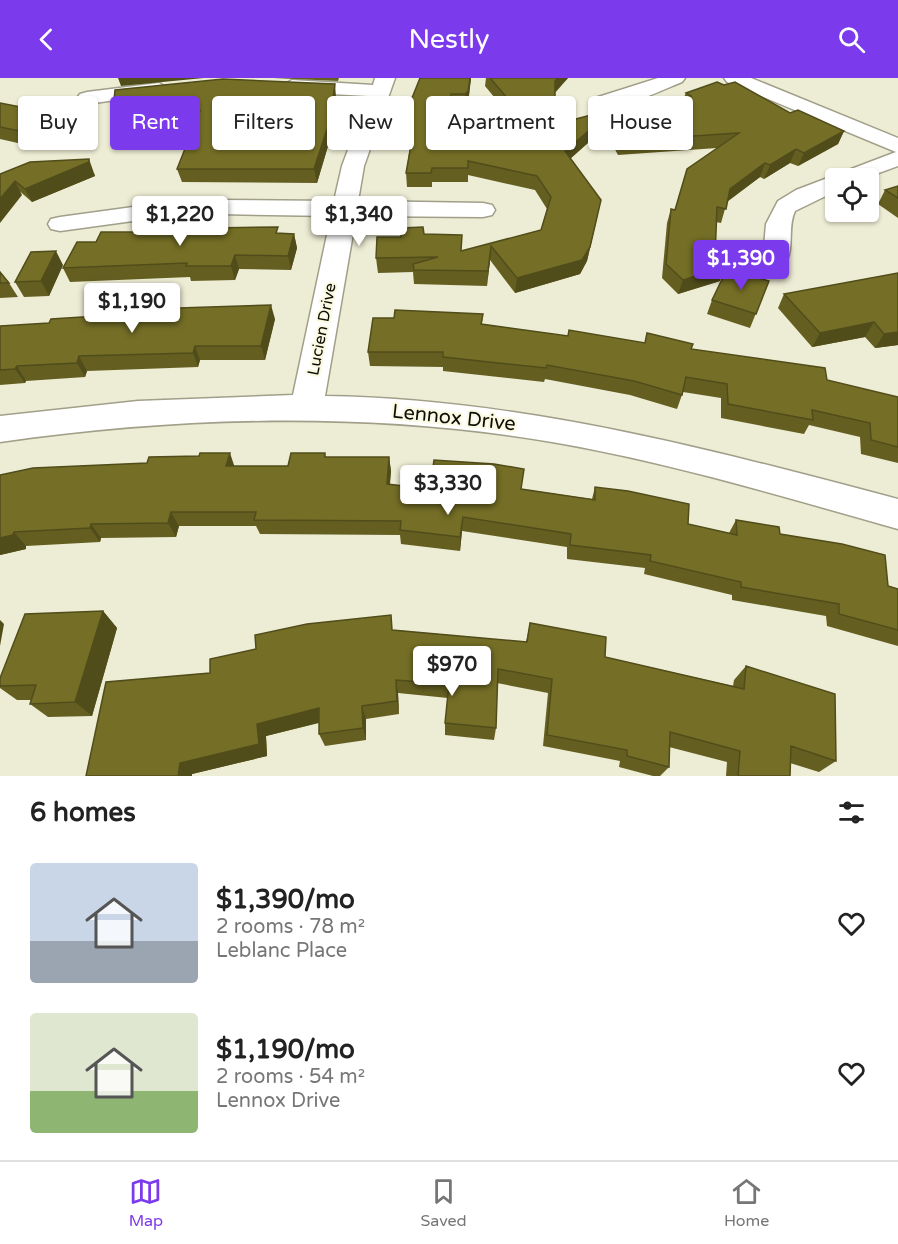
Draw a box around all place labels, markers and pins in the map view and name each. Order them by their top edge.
pin: $1,220 [131,196,229,247]
pin: $1,340 [310,196,408,247]
pin: $1,390 [692,240,790,291]
pin: $1,190 [83,283,181,334]
pin: $3,330 [399,465,497,516]
pin: $970 [416,646,488,697]

